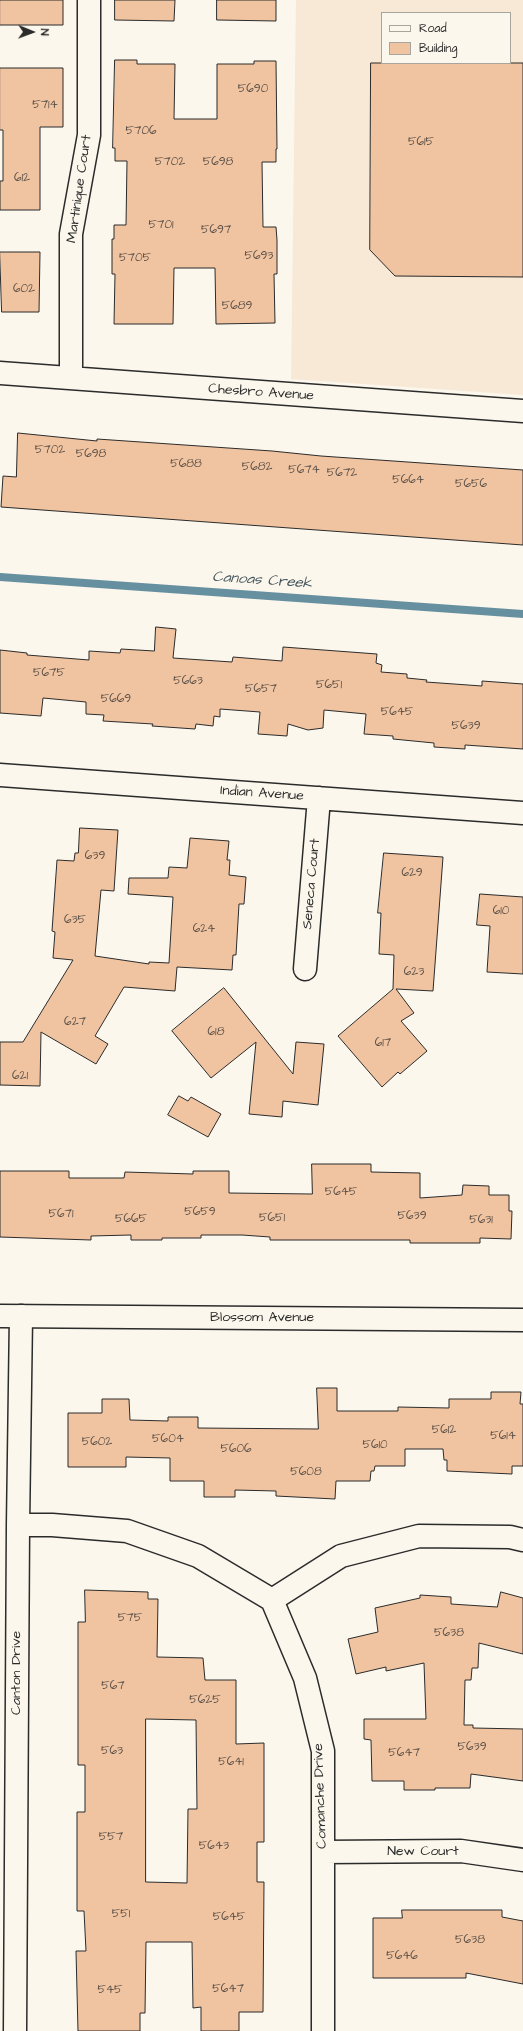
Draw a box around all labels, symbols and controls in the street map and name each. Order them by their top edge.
north arrow [12,12,52,52]
legend [381,12,511,64]
text: Road [419,20,447,37]
text: N [37,29,52,36]
text: Building [419,40,457,57]
house number: 5690 [238,82,268,96]
house number: 5714 [32,98,58,112]
house number: 5706 [126,124,156,138]
street label: Martinique Court [64,134,96,244]
house number: 5615 [408,135,434,149]
house number: 5702 [155,155,185,169]
house number: 5698 [203,155,233,169]
house number: 612 [14,171,30,185]
house number: 5701 [149,218,173,232]
house number: 5697 [201,223,231,237]
house number: 5693 [245,249,273,263]
house number: 5705 [119,251,151,265]
house number: 602 [13,282,35,296]
house number: 5689 [222,299,252,313]
street label: Chesbro Avenue [208,381,314,405]
house number: 5702 [35,443,65,457]
house number: 5698 [76,447,106,461]
house number: 5688 [170,457,202,471]
house number: 5682 [242,460,272,474]
house number: 5674 [288,463,320,477]
house number: 5672 [327,466,357,480]
house number: 5664 [392,473,424,487]
house number: 5656 [455,477,487,491]
water label: Canoas Creek [212,569,312,593]
house number: 5675 [33,666,65,680]
house number: 5663 [173,674,203,688]
house number: 5651 [316,678,342,692]
house number: 5657 [245,682,277,696]
house number: 5669 [101,692,131,706]
house number: 5645 [381,705,413,719]
house number: 5639 [452,719,480,733]
street label: Indian Avenue [220,783,304,805]
street label: Seneca Court [300,838,324,930]
house number: 639 [85,849,105,863]
house number: 629 [401,866,423,880]
house number: 610 [493,904,509,918]
house number: 635 [64,913,86,927]
house number: 624 [193,922,215,936]
house number: 623 [404,965,424,979]
house number: 627 [64,1015,86,1029]
house number: 618 [208,1025,224,1039]
house number: 617 [375,1036,391,1050]
house number: 621 [12,1069,28,1083]
house number: 5645 [325,1185,357,1199]
house number: 5659 [184,1205,216,1219]
house number: 5671 [49,1207,73,1221]
house number: 5639 [398,1209,426,1223]
house number: 5651 [259,1211,285,1225]
house number: 5665 [115,1212,147,1226]
house number: 5631 [469,1213,493,1227]
street label: Blossom Avenue [210,1310,314,1326]
house number: 5612 [432,1423,456,1437]
house number: 5614 [490,1429,516,1443]
house number: 5604 [152,1432,184,1446]
house number: 5602 [82,1435,112,1449]
house number: 5610 [362,1438,388,1452]
house number: 5606 [220,1442,252,1456]
house number: 5608 [290,1465,322,1479]
house number: 575 [118,1611,142,1625]
house number: 5638 [434,1626,464,1640]
street label: Canton Drive [9,1631,25,1715]
house number: 567 [101,1679,125,1693]
house number: 5625 [189,1693,221,1707]
house number: 5639 [458,1740,486,1754]
street label: Comanche Drive [311,1743,331,1849]
house number: 563 [101,1744,123,1758]
house number: 5647 [388,1746,420,1760]
house number: 5641 [218,1755,244,1769]
house number: 557 [99,1830,123,1844]
house number: 5643 [199,1839,229,1853]
street label: New Court [387,1844,459,1860]
house number: 551 [112,1907,130,1921]
house number: 5645 [213,1910,245,1924]
house number: 5638 [455,1933,485,1947]
house number: 5646 [386,1949,418,1963]
house number: 5647 [212,1982,244,1996]
house number: 545 [97,1983,123,1997]

